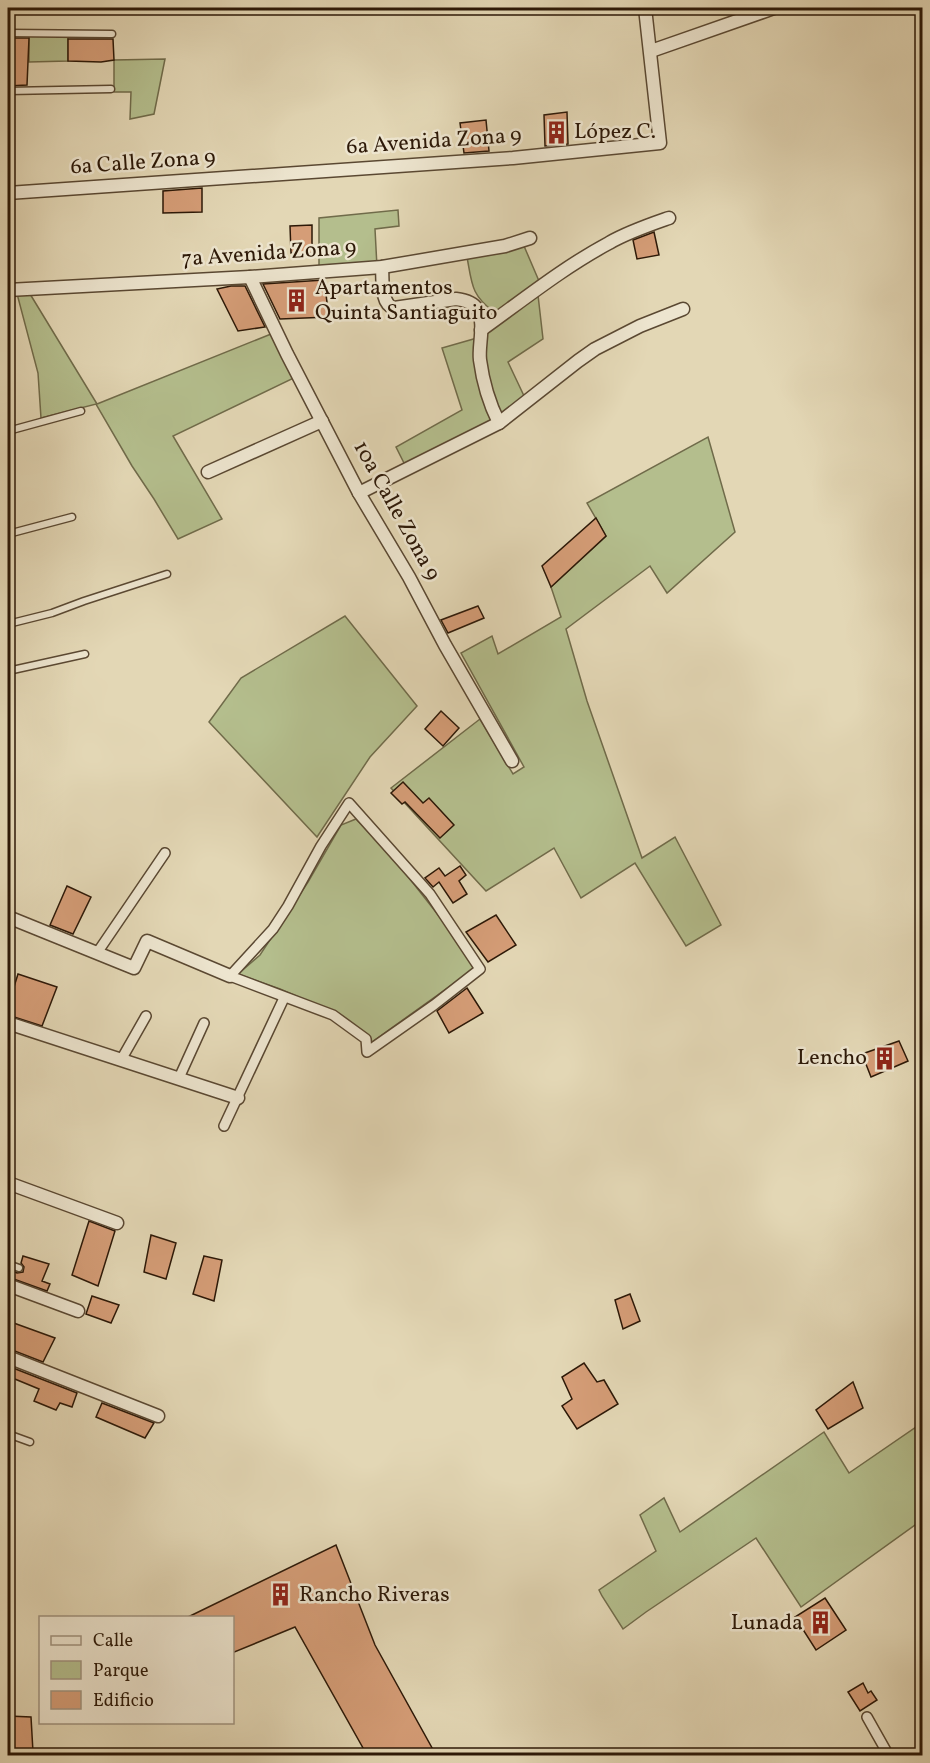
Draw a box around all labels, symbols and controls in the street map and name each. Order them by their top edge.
place label: López C. [574,117,656,148]
building icon: López C. [543,119,569,145]
street label: 6a Avenida Zona 9 [345,120,523,164]
street label: 6a Calle Zona 9 [69,142,217,184]
street label: 7a Avenida Zona 9 [181,232,357,276]
place label: Apartamentos Quinta Santiaguito [315,273,497,329]
building icon: Apartamentos Quinta Santiaguito [284,288,310,314]
street label: 10a Calle Zona 9 [345,435,447,587]
place label: Lencho [797,1043,867,1074]
building icon: Lencho [872,1045,898,1071]
place label: Rancho Riveras [299,1580,450,1611]
building icon: Rancho Riveras [268,1582,294,1608]
place label: Lunada [731,1608,803,1639]
building icon: Lunada [808,1610,834,1636]
legend [39,1616,234,1724]
text: Calle [93,1629,133,1654]
text: Parque [93,1659,148,1684]
text: Edificio [93,1689,154,1714]

